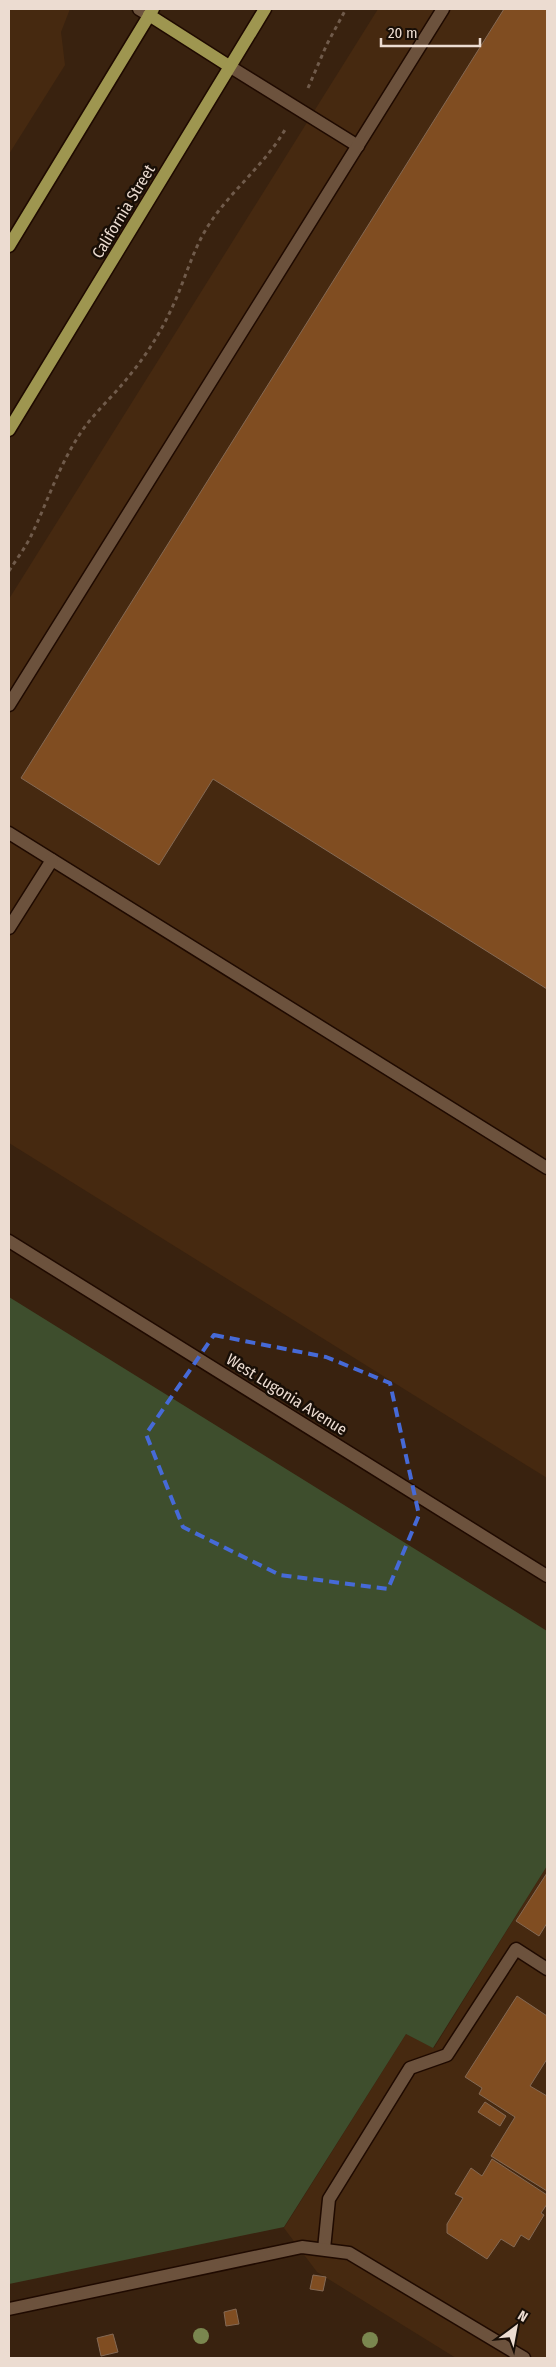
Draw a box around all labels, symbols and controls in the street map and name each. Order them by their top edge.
scale bar [381,15,480,47]
text: 20 m [388,24,418,42]
street label: California Street [88,160,159,262]
street label: West Lugonia Avenue [223,1350,351,1439]
north arrow [491,2302,541,2352]
text: N [515,2307,531,2326]

